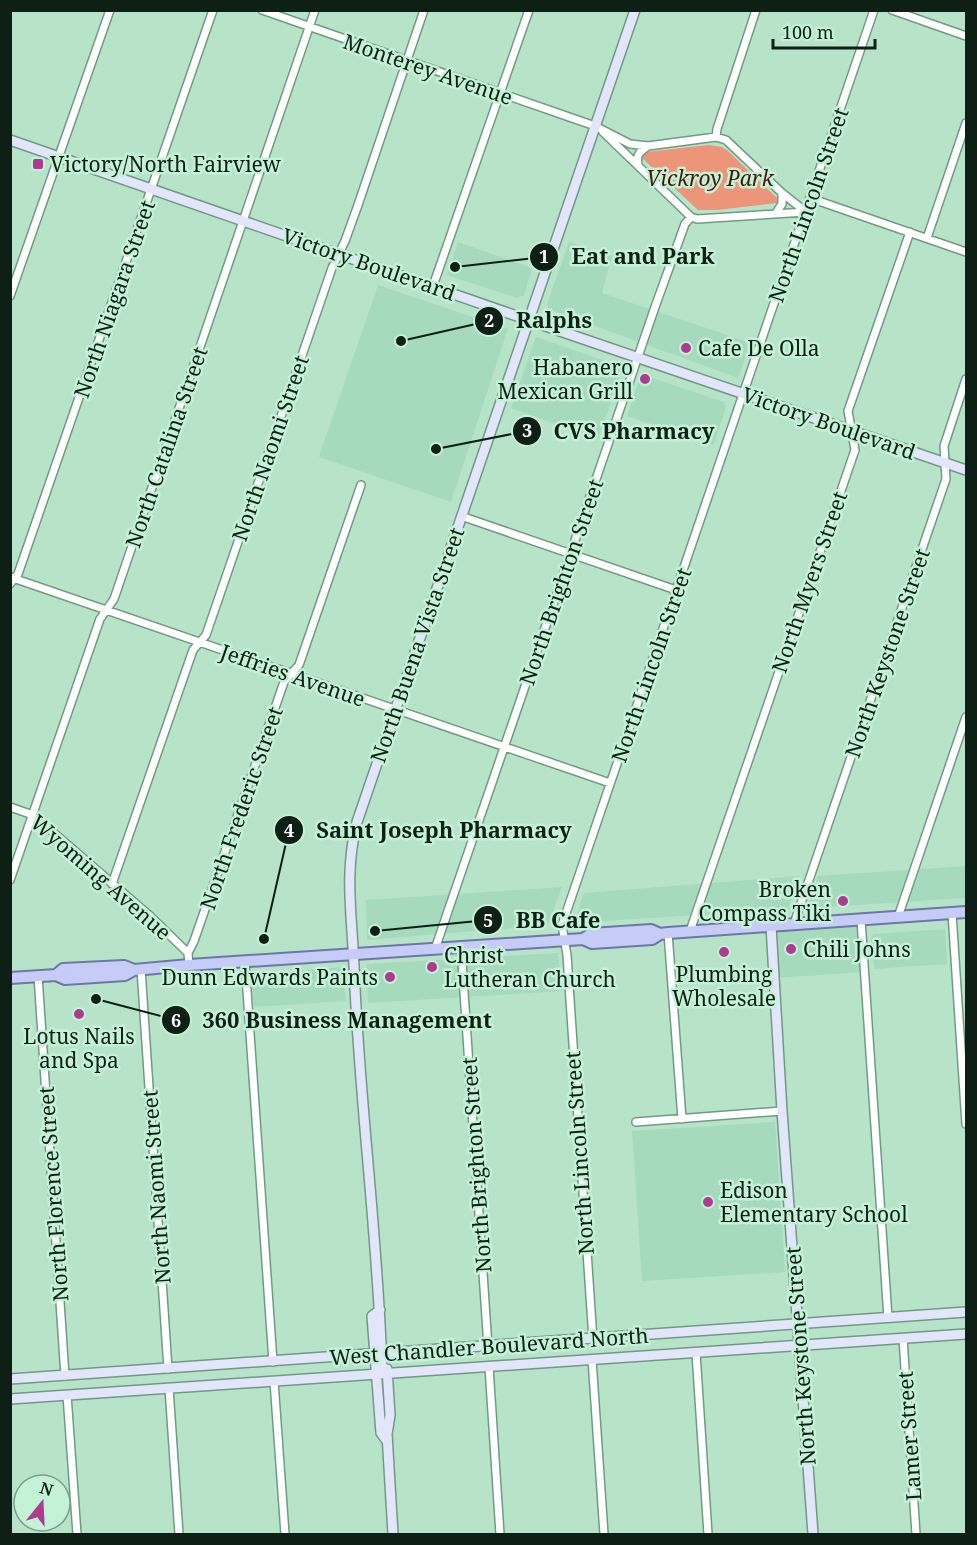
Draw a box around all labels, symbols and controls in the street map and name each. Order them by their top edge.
scale bar [773,12,875,50]
text: 100 m [782,20,834,44]
street label: Monterey Avenue [340,27,516,111]
street label: North Lincoln Street [762,104,854,306]
place label: Victory/North Fairview [50,150,282,178]
marker: Victory/North Fairview [31,157,45,171]
park label: Vickroy Park [646,164,775,192]
street label: North Niagara Street [67,196,161,402]
street label: Victory Boulevard [279,221,460,307]
callout: Eat and Park [529,237,726,277]
text: Eat and Park [572,240,714,270]
text: 1 [539,244,549,268]
callout: Ralphs [474,301,604,341]
text: Ralphs [516,304,592,334]
text: 2 [484,308,494,332]
place label: Cafe De Olla [698,334,820,362]
marker: Cafe De Olla [679,341,693,355]
street label: North Catalina Street [118,343,214,551]
street label: North Naomi Street [225,351,315,545]
place label: Habanero Mexican Grill [497,353,633,405]
marker: Habanero Mexican Grill [638,372,652,386]
street label: Victory Boulevard [739,380,920,466]
callout: CVS Pharmacy [512,411,727,451]
text: CVS Pharmacy [553,415,715,445]
text: 3 [522,418,532,442]
street label: North Brighton Street [513,475,609,689]
street label: North Myers Street [765,487,853,677]
street label: North Buena Vista Street [364,524,470,766]
street label: North Keystone Street [838,545,936,761]
street label: North Lincoln Street [605,564,697,766]
street label: Jeffries Avenue [216,637,369,713]
street label: North Frederic Street [193,703,289,913]
street label: Wyoming Avenue [25,808,177,946]
callout: Saint Joseph Pharmacy [274,810,583,850]
text: Saint Joseph Pharmacy [316,814,572,844]
text: 4 [284,818,294,842]
place label: Broken Compass Tiki [698,875,831,927]
marker: Broken Compass Tiki [836,894,850,908]
callout: BB Cafe [473,900,612,940]
text: BB Cafe [516,904,600,934]
text: 5 [483,908,493,932]
place label: Chili Johns [803,935,911,963]
place label: Christ Lutheran Church [444,941,616,993]
marker: Chili Johns [784,942,798,956]
marker: Plumbing Wholesale [717,945,731,959]
marker: Christ Lutheran Church [425,960,439,974]
place label: Plumbing Wholesale [672,960,776,1012]
place label: Dunn Edwards Paints [162,963,378,991]
marker: Dunn Edwards Paints [383,970,397,984]
callout: 360 Business Management [161,1000,504,1040]
text: 360 Business Management [202,1004,492,1034]
marker: Lotus Nails and Spa [72,1007,86,1021]
text: 6 [171,1008,181,1032]
place label: Lotus Nails and Spa [23,1022,135,1074]
street label: North Lincoln Street [558,1050,600,1256]
street label: North Brighton Street [454,1056,498,1274]
street label: North Florence Street [32,1086,74,1302]
street label: North Naomi Street [135,1089,177,1285]
place label: Edison Elementary School [720,1176,908,1228]
marker: Edison Elementary School [701,1195,715,1209]
street label: North Keystone Street [778,1246,822,1466]
street label: West Chandler Boulevard North [329,1321,649,1371]
street label: Lamer Street [891,1370,927,1502]
north arrow [12,1473,72,1533]
text: N [37,1476,56,1501]

